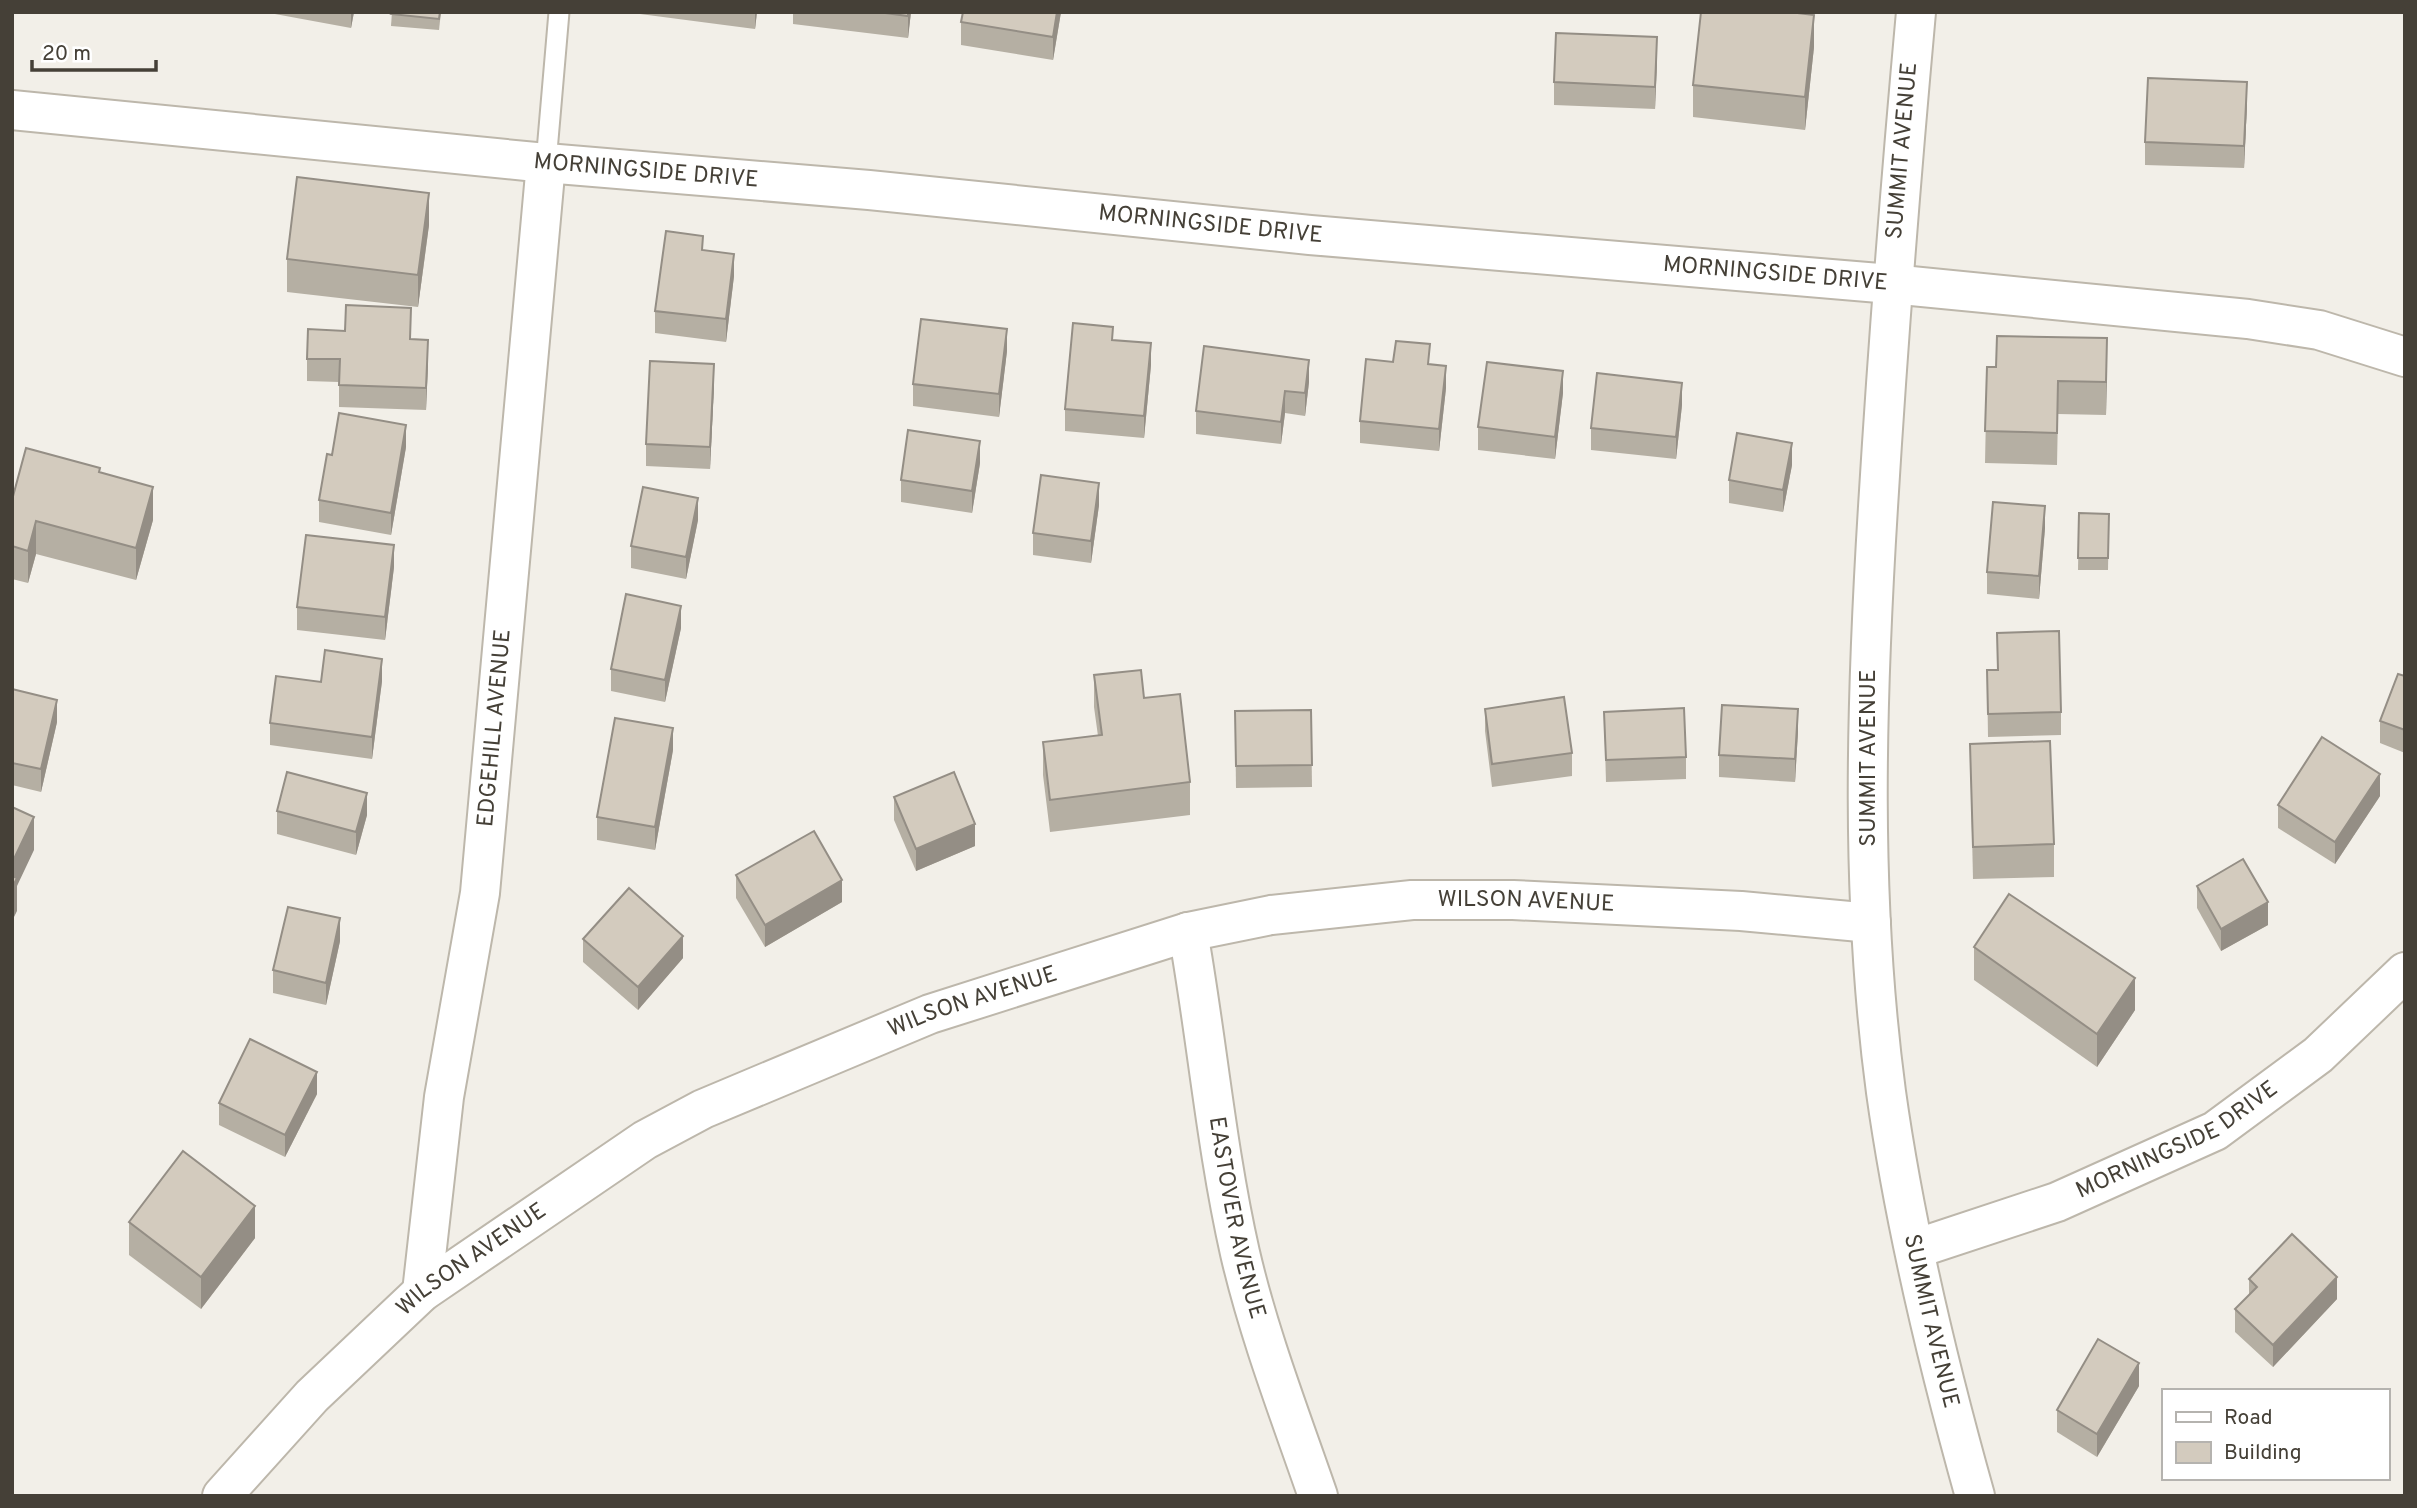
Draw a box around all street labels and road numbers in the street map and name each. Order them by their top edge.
street label: SUMMIT AVENUE [1881,61,1925,241]
street label: MORNINGSIDE DRIVE [532,147,760,195]
street label: MORNINGSIDE DRIVE [1097,199,1324,251]
street label: MORNINGSIDE DRIVE [1662,250,1889,298]
street label: EDGEHILL AVENUE [472,628,518,828]
street label: SUMMIT AVENUE [1855,669,1884,847]
street label: WILSON AVENUE [1438,885,1615,919]
street label: WILSON AVENUE [884,960,1061,1044]
street label: MORNINGSIDE DRIVE [2072,1075,2284,1206]
street label: EASTOVER AVENUE [1201,1115,1271,1323]
street label: WILSON AVENUE [391,1197,552,1323]
street label: SUMMIT AVENUE [1896,1232,1965,1411]

